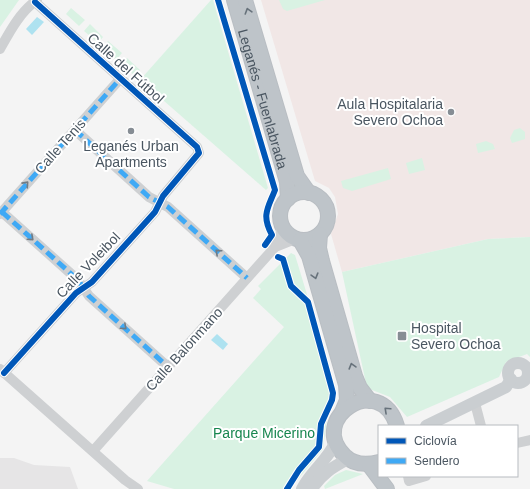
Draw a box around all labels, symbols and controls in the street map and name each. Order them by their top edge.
one-way arrow [244,8,253,15]
street label: Leganés - Fuenlabrada [235,27,291,171]
street label: Calle del Fútbol [84,30,168,106]
place label: Aula Hospitalaria Severo Ochoa [337,96,443,128]
marker: Aula Hospitalaria Severo Ochoa [446,107,456,117]
street label: Calle Tenis [31,115,89,177]
marker: Leganés Urban Apartments [126,126,136,136]
place label: Leganés Urban Apartments [83,138,179,170]
one-way arrow [21,182,28,189]
street label: Calle Voleibol [53,229,123,301]
one-way arrow [26,233,34,240]
one-way arrow [216,250,223,257]
one-way arrow [310,272,319,279]
street label: Calle Balonmano [142,304,226,394]
place label: Hospital Severo Ochoa [411,320,501,352]
one-way arrow [119,323,127,330]
marker: Hospital Severo Ochoa [396,330,408,342]
one-way arrow [348,363,357,370]
one-way arrow [384,407,392,414]
park label: Parque Micerino [213,425,315,441]
legend [378,425,518,477]
text: Ciclovía [414,434,457,448]
text: Sendero [414,454,460,468]

